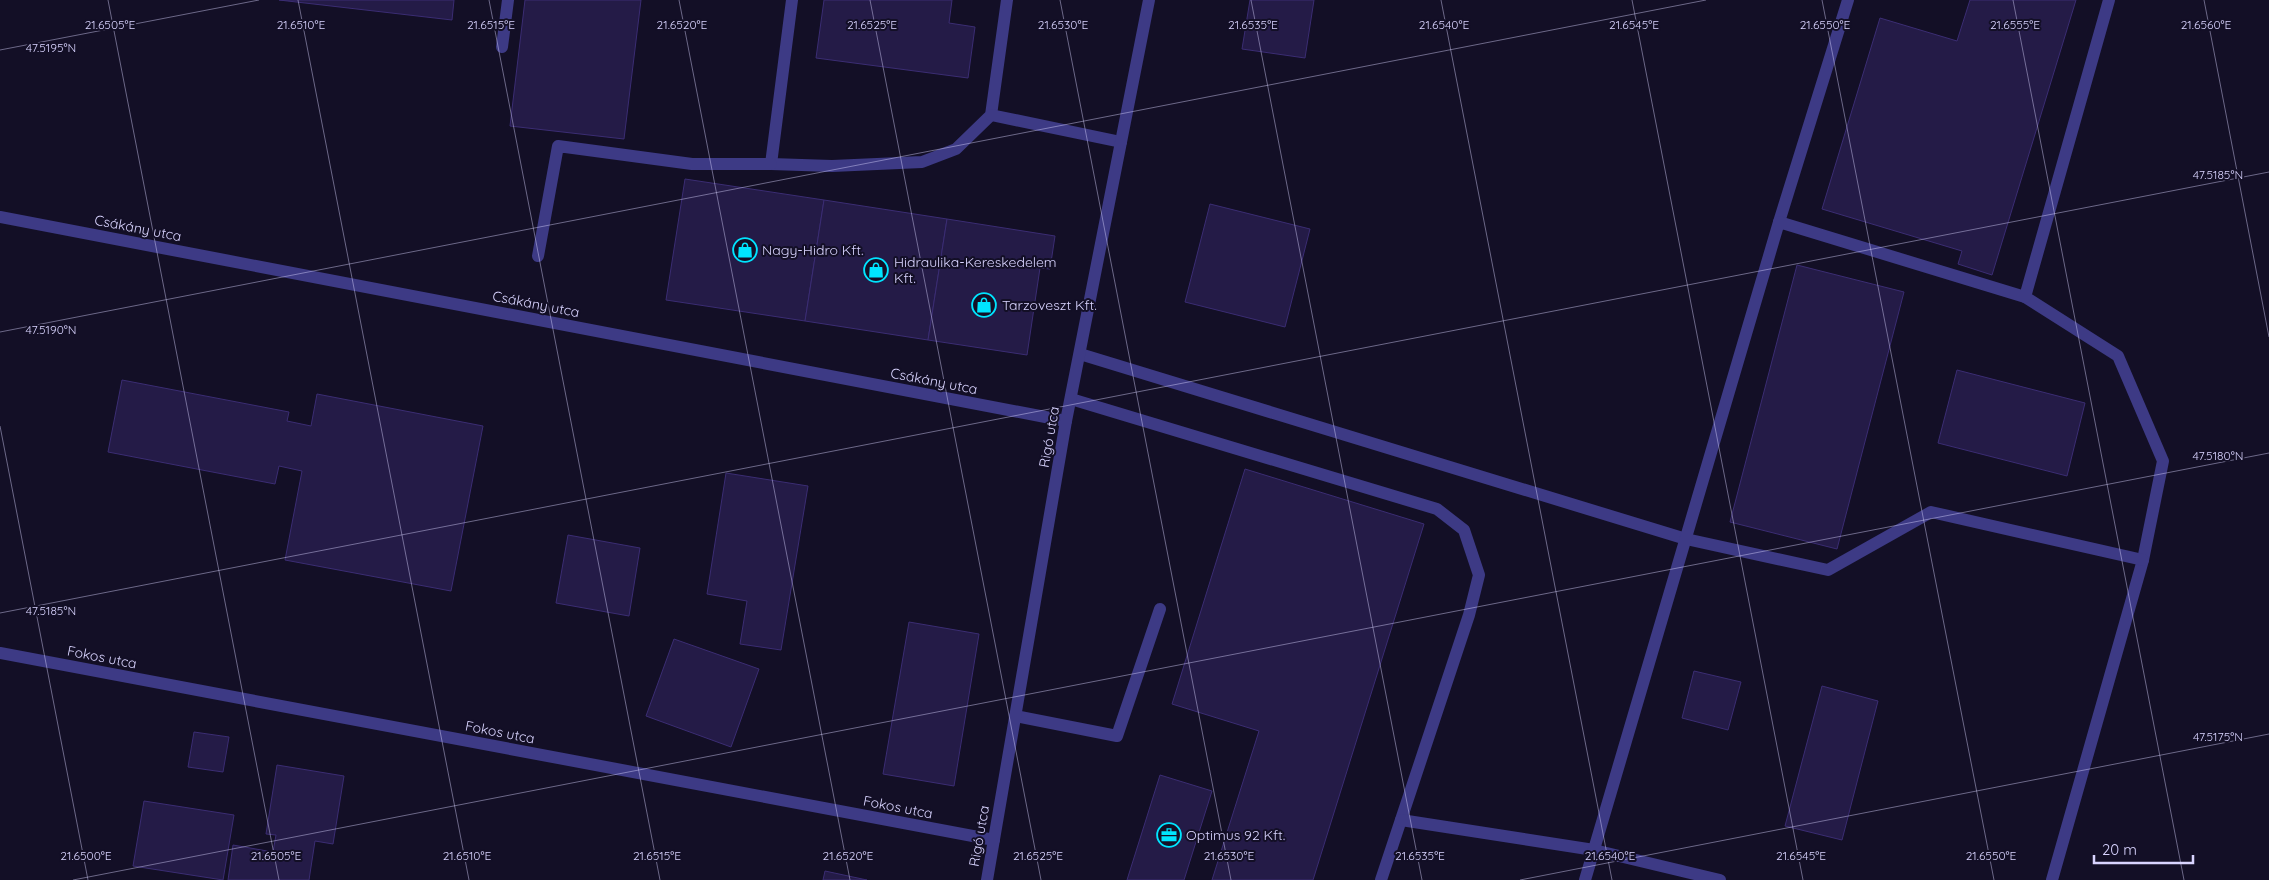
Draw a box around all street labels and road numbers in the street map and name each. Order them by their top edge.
street label: Csákány utca [93,211,183,245]
street label: Csákány utca [491,287,581,321]
street label: Csákány utca [889,364,979,398]
street label: Rigó utca [1035,405,1063,469]
street label: Fokos utca [66,641,138,673]
street label: Fokos utca [464,716,536,748]
street label: Fokos utca [862,791,934,823]
street label: Rigó utca [965,804,993,868]

